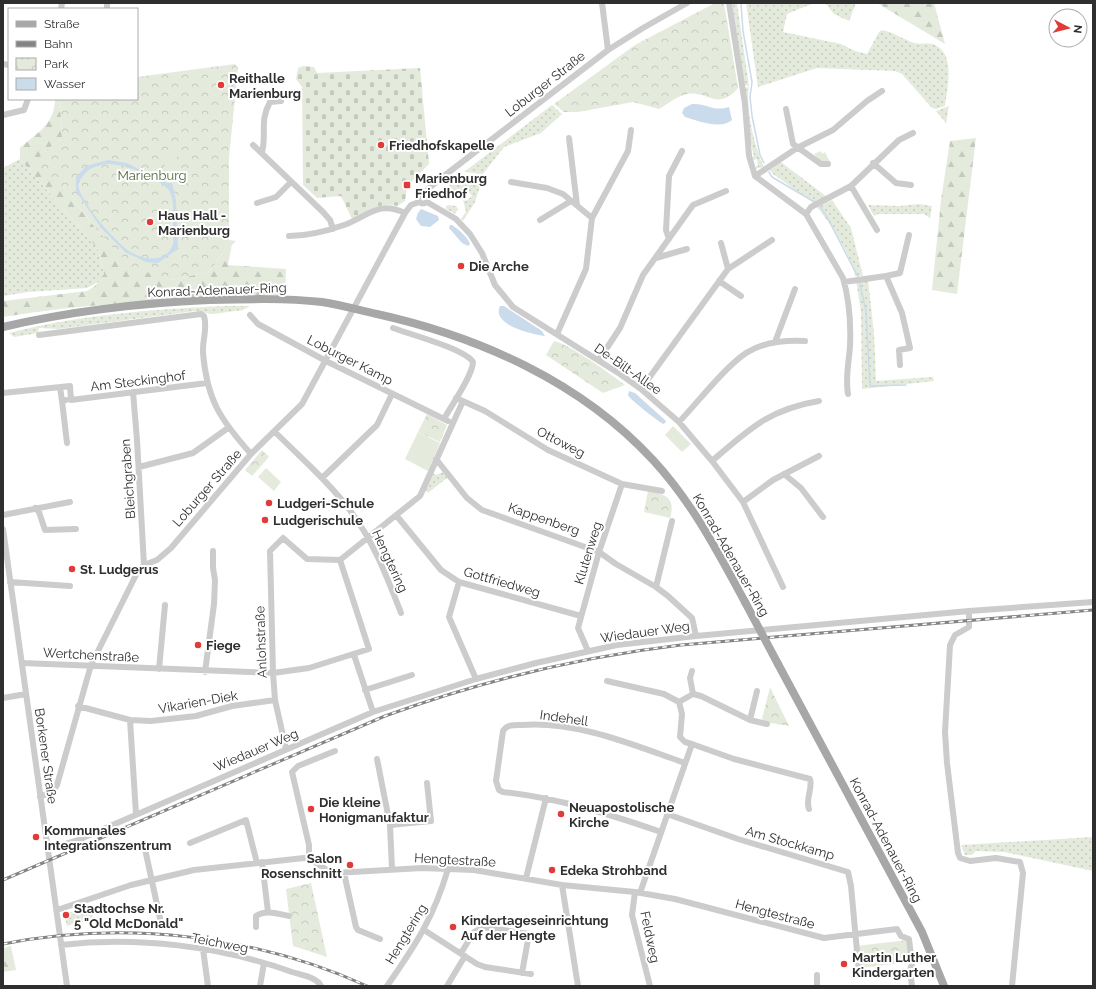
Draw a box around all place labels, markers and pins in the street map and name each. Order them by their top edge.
place label: Reithalle Marienburg [229,71,301,101]
marker: Reithalle Marienburg [216,80,226,90]
place label: Friedhofskapelle [389,138,494,153]
marker: Friedhofskapelle [376,140,386,150]
place label: Marienburg Friedhof [415,171,487,201]
marker: Marienburg Friedhof [402,180,412,190]
place label: Haus Hall - Marienburg [158,208,230,238]
marker: Haus Hall - Marienburg [145,217,155,227]
place label: Die Arche [469,259,529,274]
marker: Die Arche [456,261,466,271]
place label: Ludgeri-Schule [277,496,374,511]
marker: Ludgeri-Schule [264,498,274,508]
place label: Ludgerischule [273,513,363,528]
marker: Ludgerischule [260,515,270,525]
place label: St. Ludgerus [80,562,159,577]
marker: St. Ludgerus [67,564,77,574]
place label: Fiege [206,638,241,653]
marker: Fiege [193,640,203,650]
place label: Die kleine Honigmanufaktur [319,795,429,825]
place label: Neuapostolische Kirche [569,800,674,830]
marker: Die kleine Honigmanufaktur [306,804,316,814]
marker: Neuapostolische Kirche [556,809,566,819]
place label: Kommunales Integrationszentrum [44,823,171,853]
marker: Kommunales Integrationszentrum [31,832,41,842]
place label: Salon Rosenschnitt [261,851,342,881]
marker: Salon Rosenschnitt [345,860,355,870]
place label: Edeka Strohband [560,863,667,878]
marker: Edeka Strohband [547,865,557,875]
place label: Stadtochse Nr. 5 "Old McDonald" [74,901,183,931]
marker: Stadtochse Nr. 5 "Old McDonald" [61,910,71,920]
place label: Kindertageseinrichtung Auf der Hengte [461,913,609,943]
marker: Kindertageseinrichtung Auf der Hengte [448,922,458,932]
place label: Martin Luther Kindergarten [852,950,936,980]
marker: Martin Luther Kindergarten [839,959,849,969]

